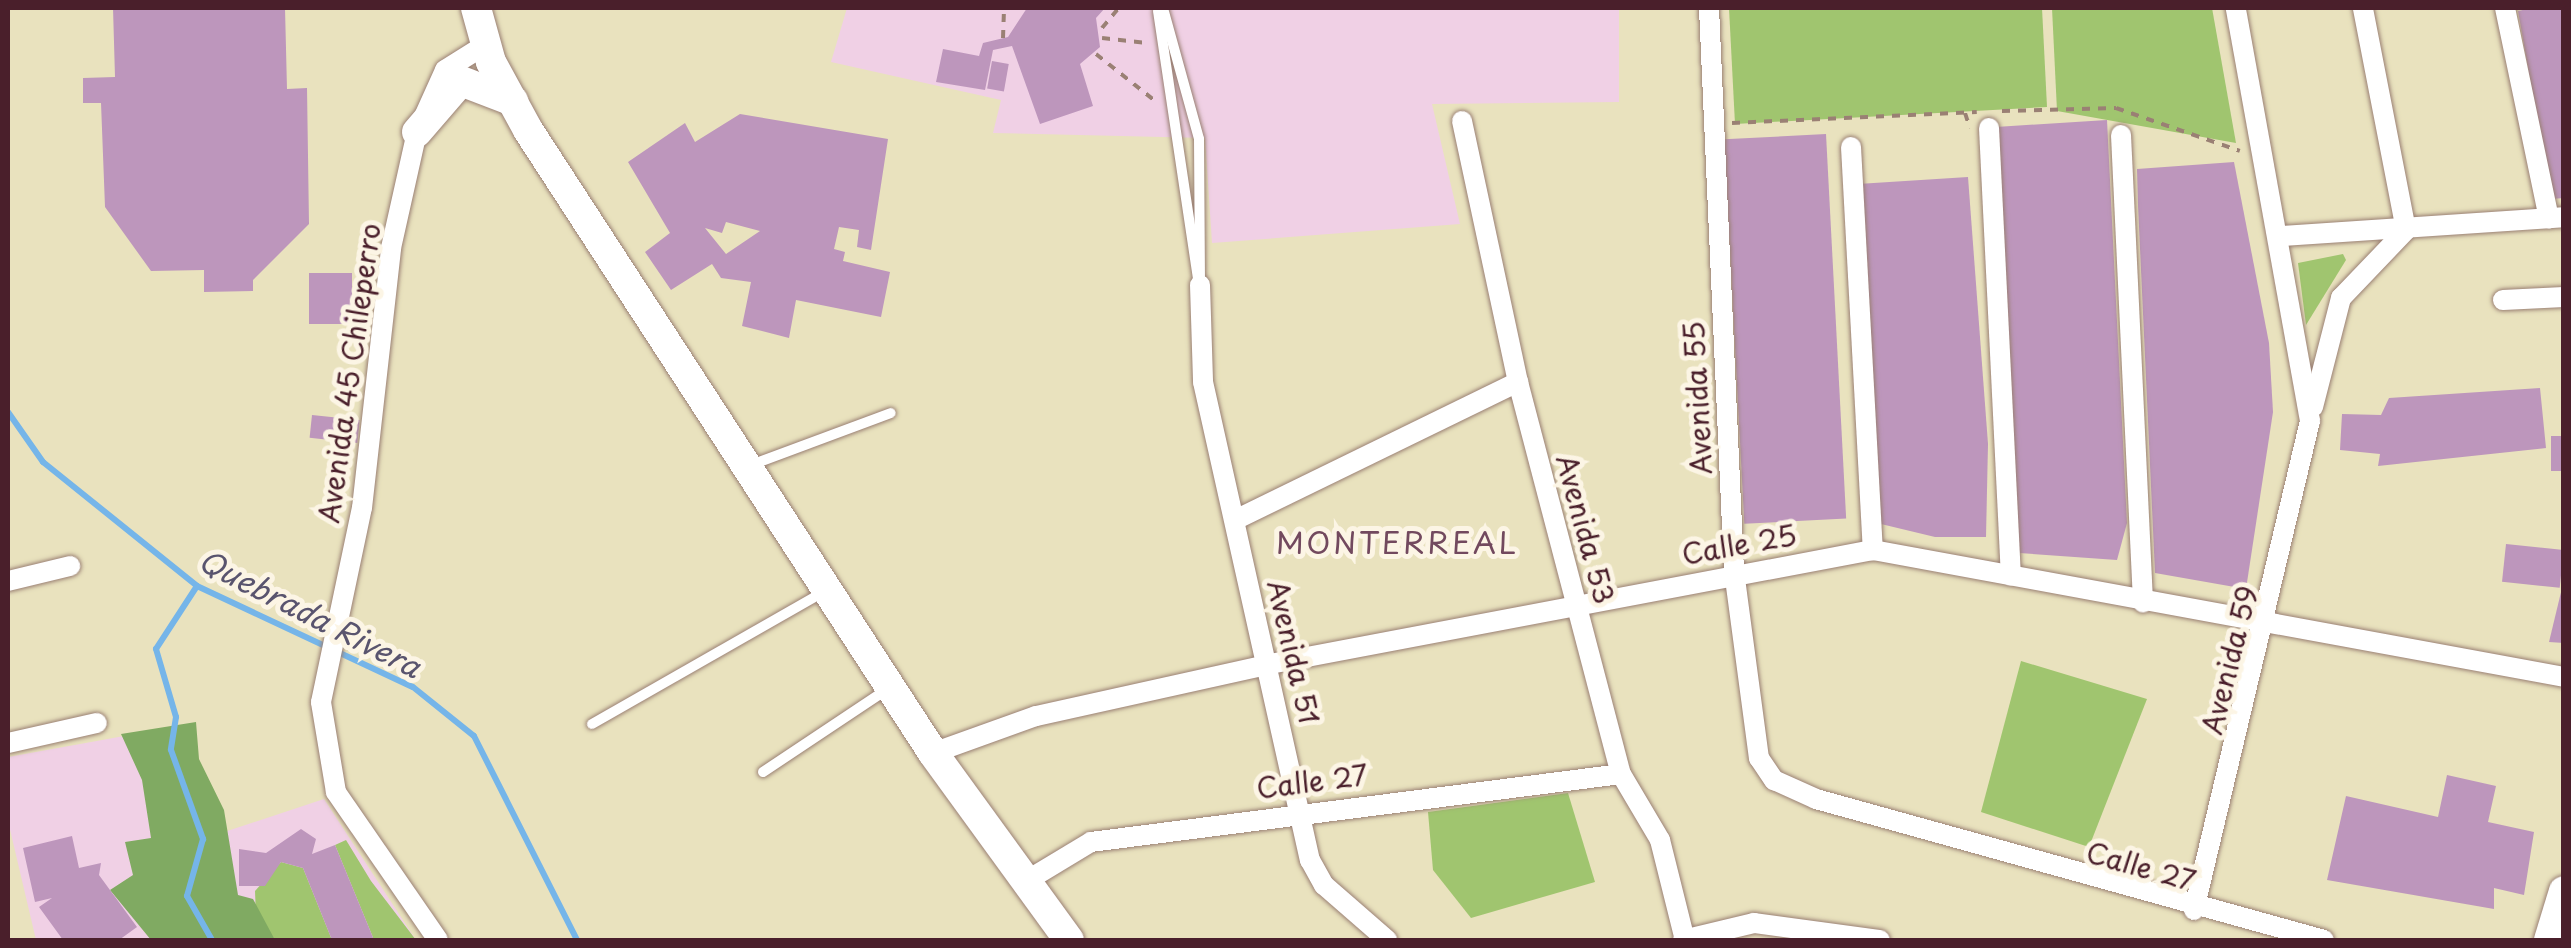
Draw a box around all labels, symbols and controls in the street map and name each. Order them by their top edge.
street label: Avenida 45 Chileperro [311,222,387,524]
street label: Avenida 55 [1676,321,1718,475]
street label: Avenida 53 [1550,451,1622,607]
street label: Calle 25 [1680,518,1798,570]
district label: MONTERREAL [1278,524,1516,560]
water label: Quebrada Rivera [192,541,428,685]
street label: Avenida 51 [1261,577,1327,727]
street label: Avenida 59 [2194,583,2264,737]
street label: Calle 27 [1254,757,1370,805]
street label: Calle 27 [2082,834,2200,898]

